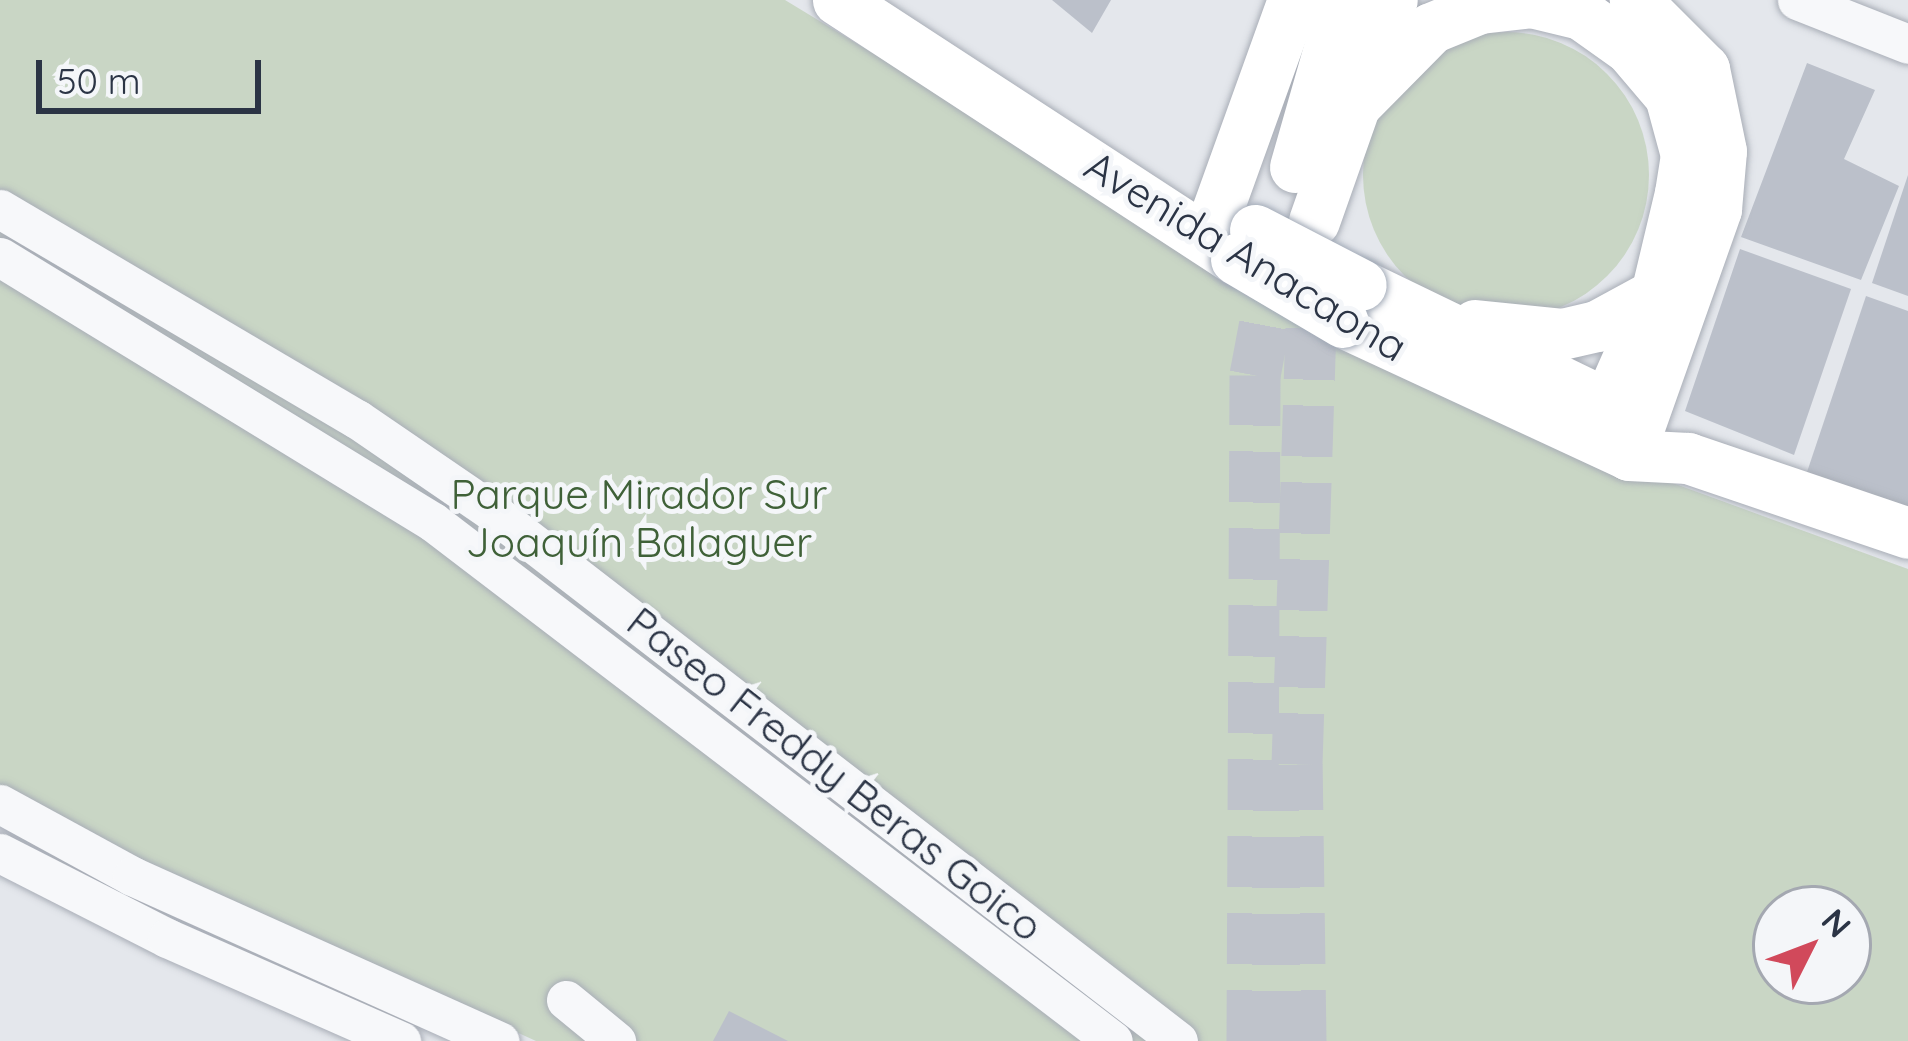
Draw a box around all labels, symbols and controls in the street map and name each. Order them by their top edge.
scale bar [42,36,267,110]
text: 50 m [57,58,141,103]
street label: Avenida Anacaona [1076,140,1416,372]
park label: Parque Mirador Sur Joaquín Balaguer [450,469,828,568]
street label: Paseo Freddy Beras Goico [617,596,1053,952]
north arrow [1752,885,1872,1005]
text: N [1814,900,1860,945]

